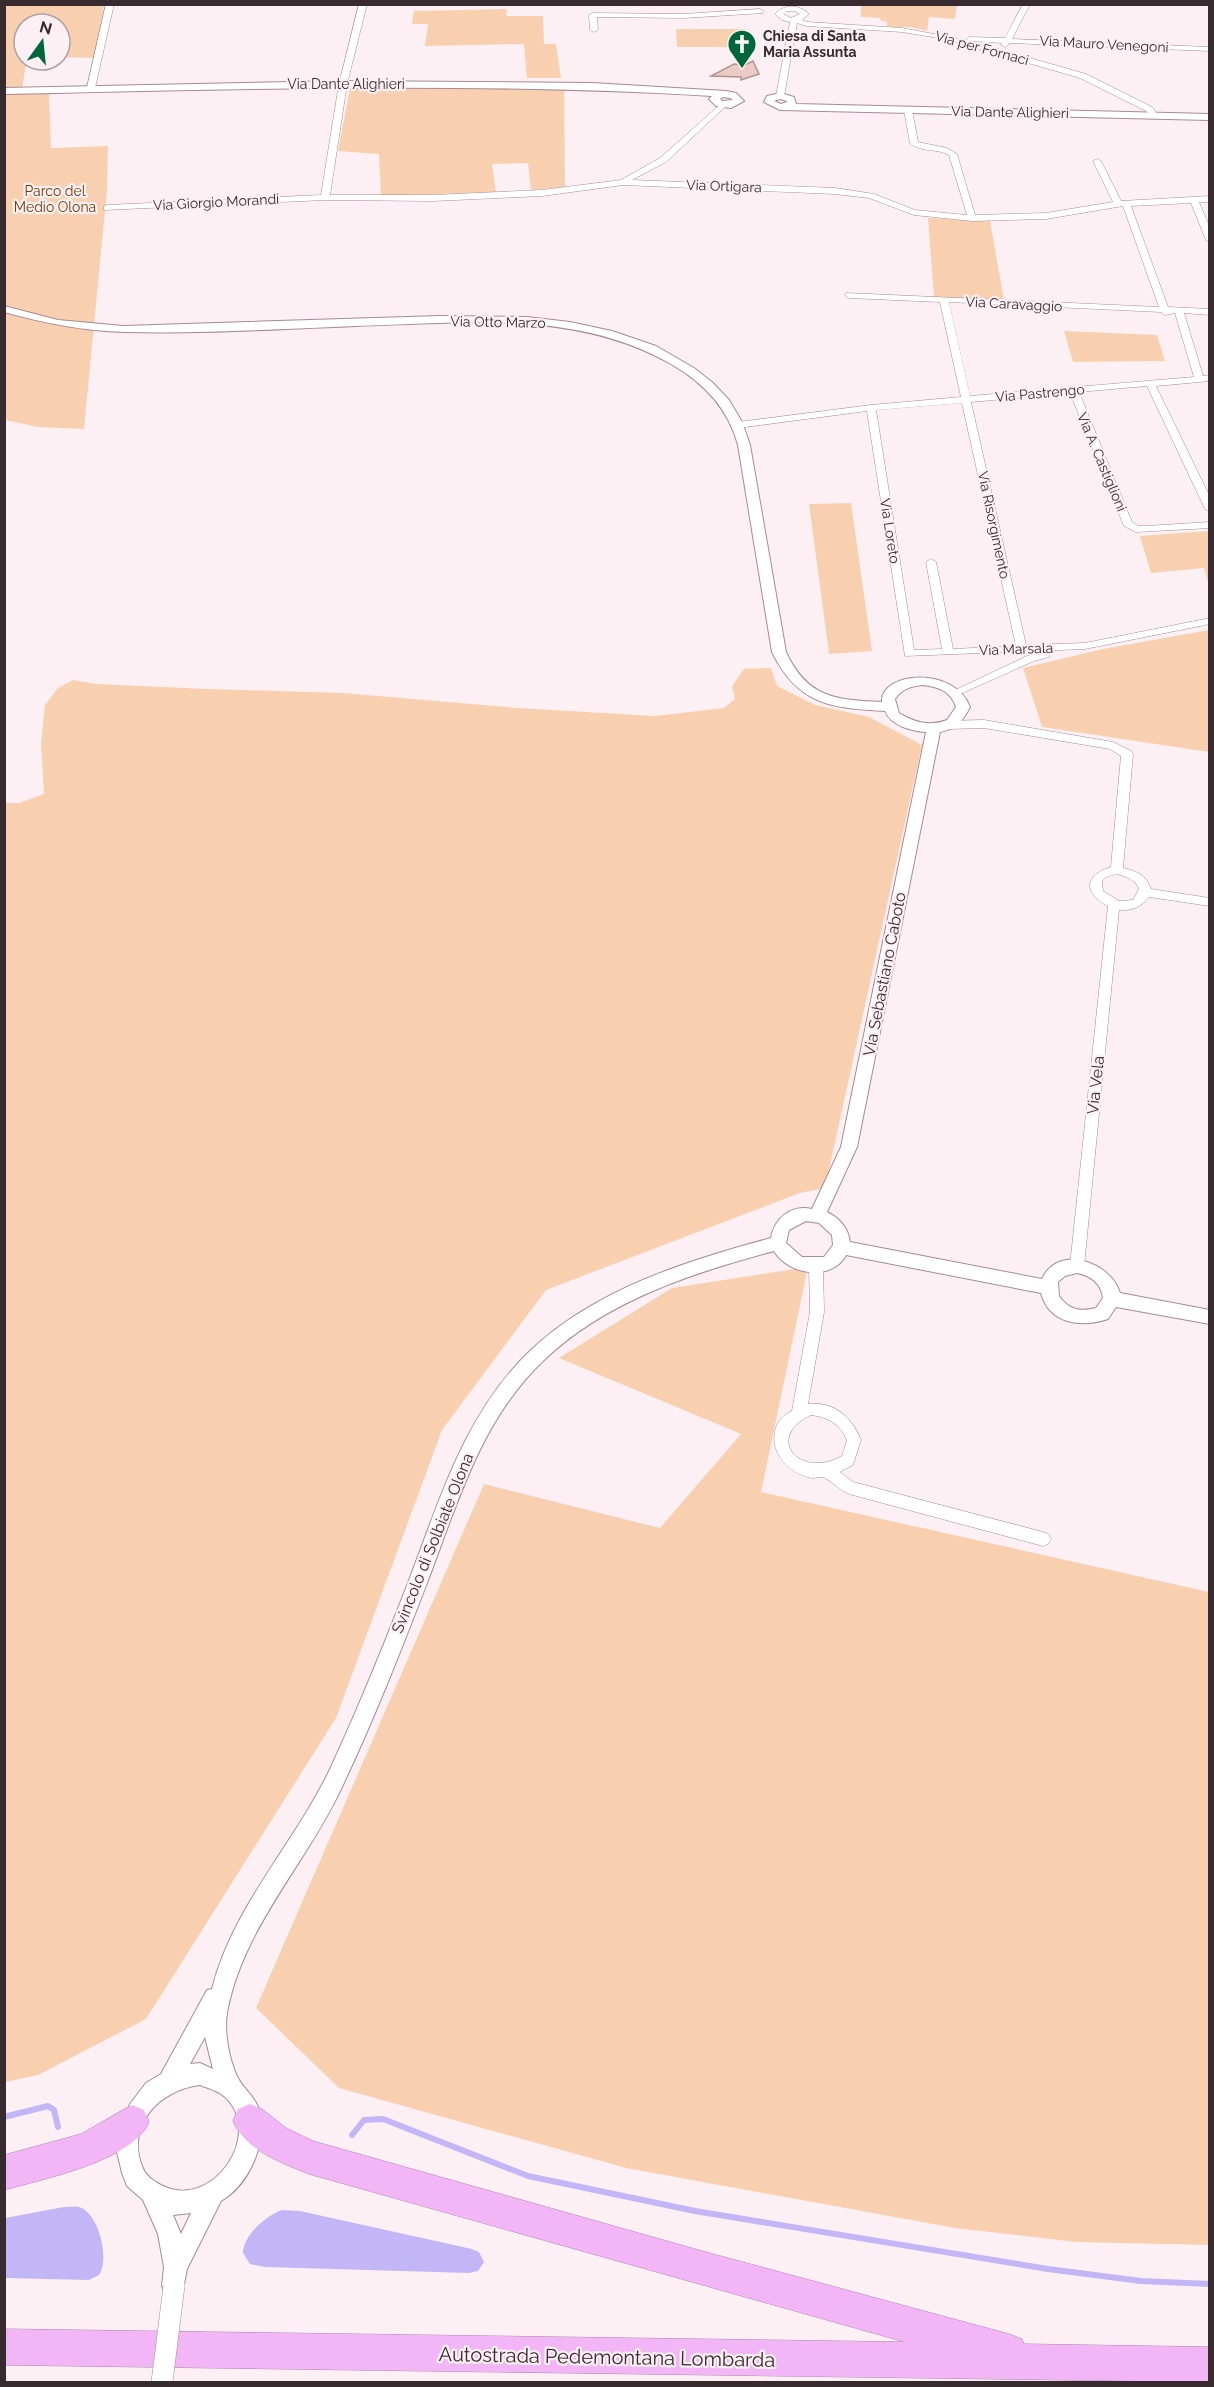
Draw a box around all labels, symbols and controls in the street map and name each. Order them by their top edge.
north arrow [12,12,72,72]
text: N [37,17,54,39]
church icon: Chiesa di Santa Maria Assunta [726,28,758,70]
place label: Chiesa di Santa Maria Assunta [763,28,866,60]
street label: Via per Fornaci [933,28,1031,68]
street label: Via Mauro Venegoni [1039,33,1169,55]
street label: Via Dante Alighieri [287,76,405,92]
street label: Via Dante Alighieri [951,103,1069,121]
street label: Via Ortigara [686,177,762,195]
park label: Parco del Medio Olona [14,183,96,215]
street label: Via Giorgio Morandi [152,191,280,213]
street label: Via Caravaggio [965,293,1063,315]
street label: Via Otto Marzo [450,313,546,331]
street label: Via Pastrengo [995,381,1085,405]
street label: Via A. Castiglioni [1074,410,1130,514]
street label: Via Risorgimento [975,470,1013,580]
street label: Via Loreto [877,497,903,565]
street label: Via Marsala [979,640,1053,658]
street label: Via Sebastiano Caboto [859,890,910,1058]
street label: Via Vela [1083,1055,1108,1115]
street label: Svincolo di Solbiate Olona [388,1450,477,1636]
street label: Autostrada Pedemontana Lombarda [439,2342,775,2372]

